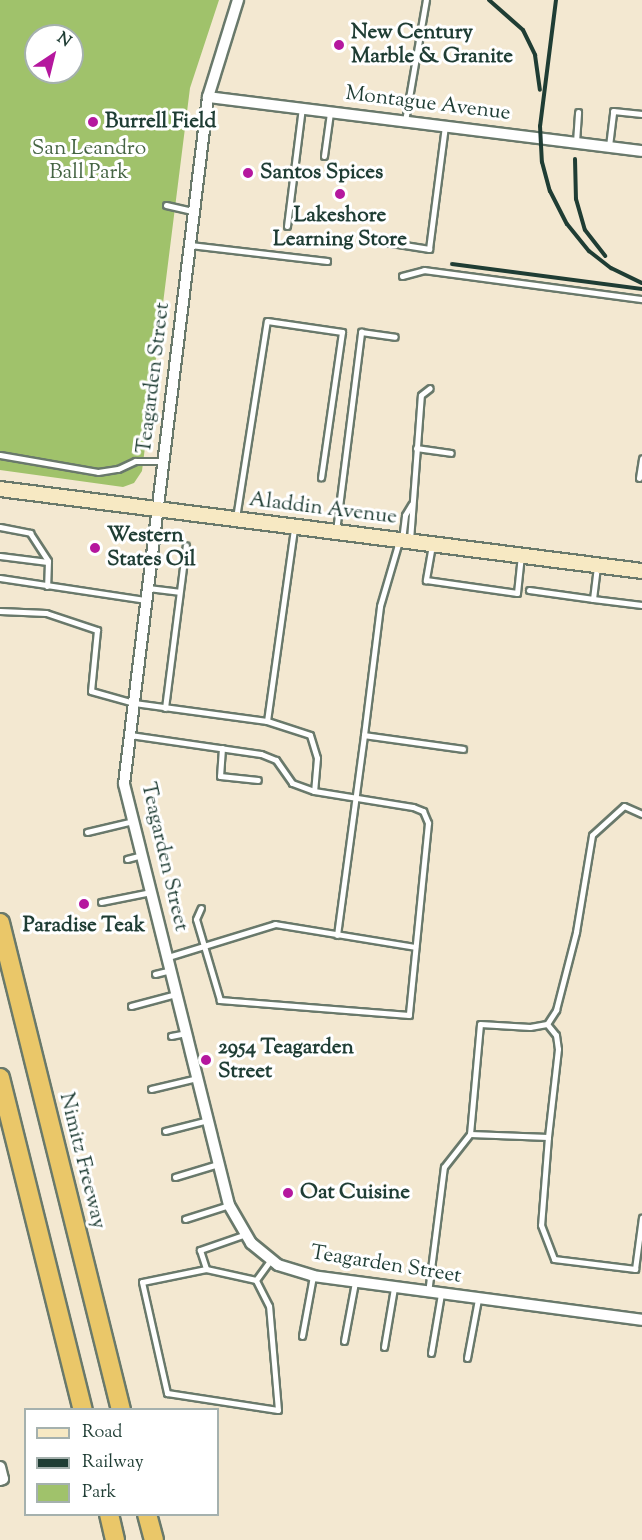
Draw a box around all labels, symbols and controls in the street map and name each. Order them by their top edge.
place label: New Century Marble & Granite [351,20,513,70]
north arrow [24,24,84,84]
text: N [52,27,75,54]
marker: New Century Marble & Granite [332,38,346,52]
street label: Montague Avenue [344,81,512,127]
place label: Burrell Field [105,109,216,135]
marker: Burrell Field [86,115,100,129]
park label: San Leandro Ball Park [32,136,146,186]
place label: Santos Spices [260,160,383,186]
marker: Santos Spices [241,166,255,180]
marker: Lakeshore Learning Store [333,187,347,201]
place label: Lakeshore Learning Store [273,203,407,253]
street label: Teagarden Street [132,301,176,455]
street label: Aladdin Avenue [248,487,398,531]
place label: Western States Oil [107,523,196,573]
marker: Western States Oil [88,541,102,555]
street label: Teagarden Street [135,780,193,934]
marker: Paradise Teak [77,897,91,911]
place label: Paradise Teak [23,913,145,939]
place label: 2954 Teagarden Street [218,1035,354,1085]
marker: 2954 Teagarden Street [199,1053,213,1067]
street label: Nimitz Freeway [53,1090,111,1232]
place label: Oat Cuisine [300,1180,410,1206]
marker: Oat Cuisine [281,1186,295,1200]
street label: Teagarden Street [309,1241,463,1289]
legend [24,1408,219,1516]
text: Road [82,1420,122,1446]
text: Railway [82,1450,144,1476]
text: Park [82,1480,116,1506]

